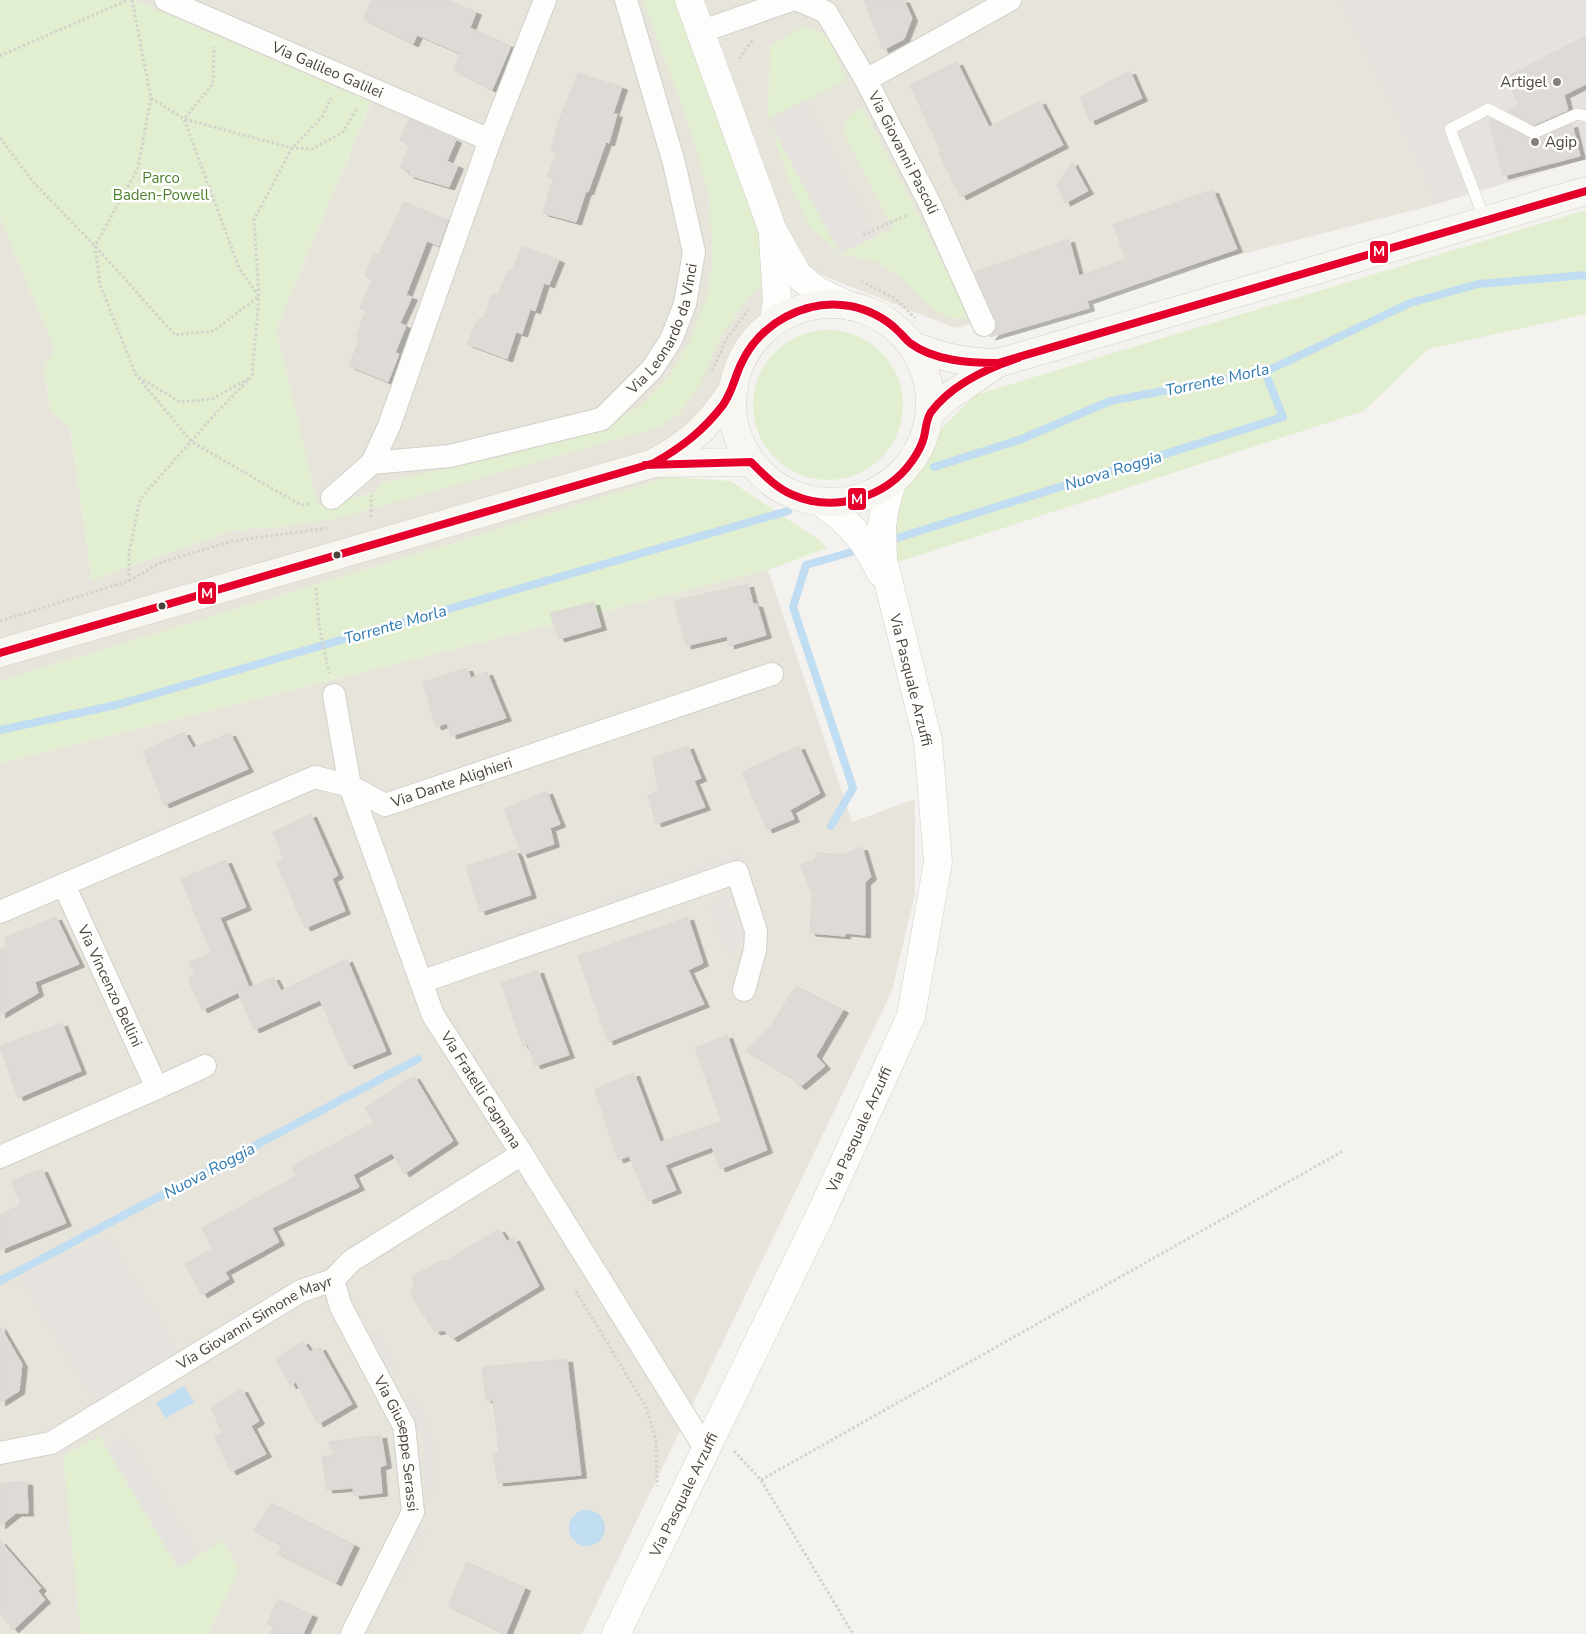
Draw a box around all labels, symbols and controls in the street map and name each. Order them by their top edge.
street label: Via Galileo Galilei [268,37,386,103]
place label: Artigel [1500,72,1548,92]
marker: Artigel [1551,76,1563,88]
street label: Via Giovanni Pascoli [863,87,943,217]
place label: Agip [1545,132,1577,152]
marker: Agip [1529,136,1541,148]
park label: Parco Baden-Powell [113,168,210,205]
line badge: M [1369,240,1389,264]
text: M [1373,242,1385,261]
street label: Via Leonardo da Vinci [622,262,702,399]
water label: Torrente Morla [1163,358,1271,402]
water label: Nuova Roggia [1062,446,1165,496]
line badge: M [847,487,867,511]
text: M [851,490,863,509]
unlabelled marker [332,550,342,560]
line badge: M [197,581,217,605]
text: M [201,584,213,603]
water label: Torrente Morla [341,600,449,650]
unlabelled marker [157,601,167,611]
street label: Via Pasquale Arzuffi [885,611,937,748]
street label: Via Dante Alighieri [387,753,515,813]
street label: Via Vincenzo Bellini [72,921,147,1050]
street label: Via Fratelli Cagnana [435,1026,526,1153]
street label: Via Pasquale Arzuffi [821,1063,897,1197]
water label: Nuova Roggia [160,1138,259,1204]
street label: Via Giovanni Simone Mayr [172,1271,336,1375]
street label: Via Giuseppe Serassi [369,1371,423,1512]
street label: Via Pasquale Arzuffi [645,1429,723,1561]

